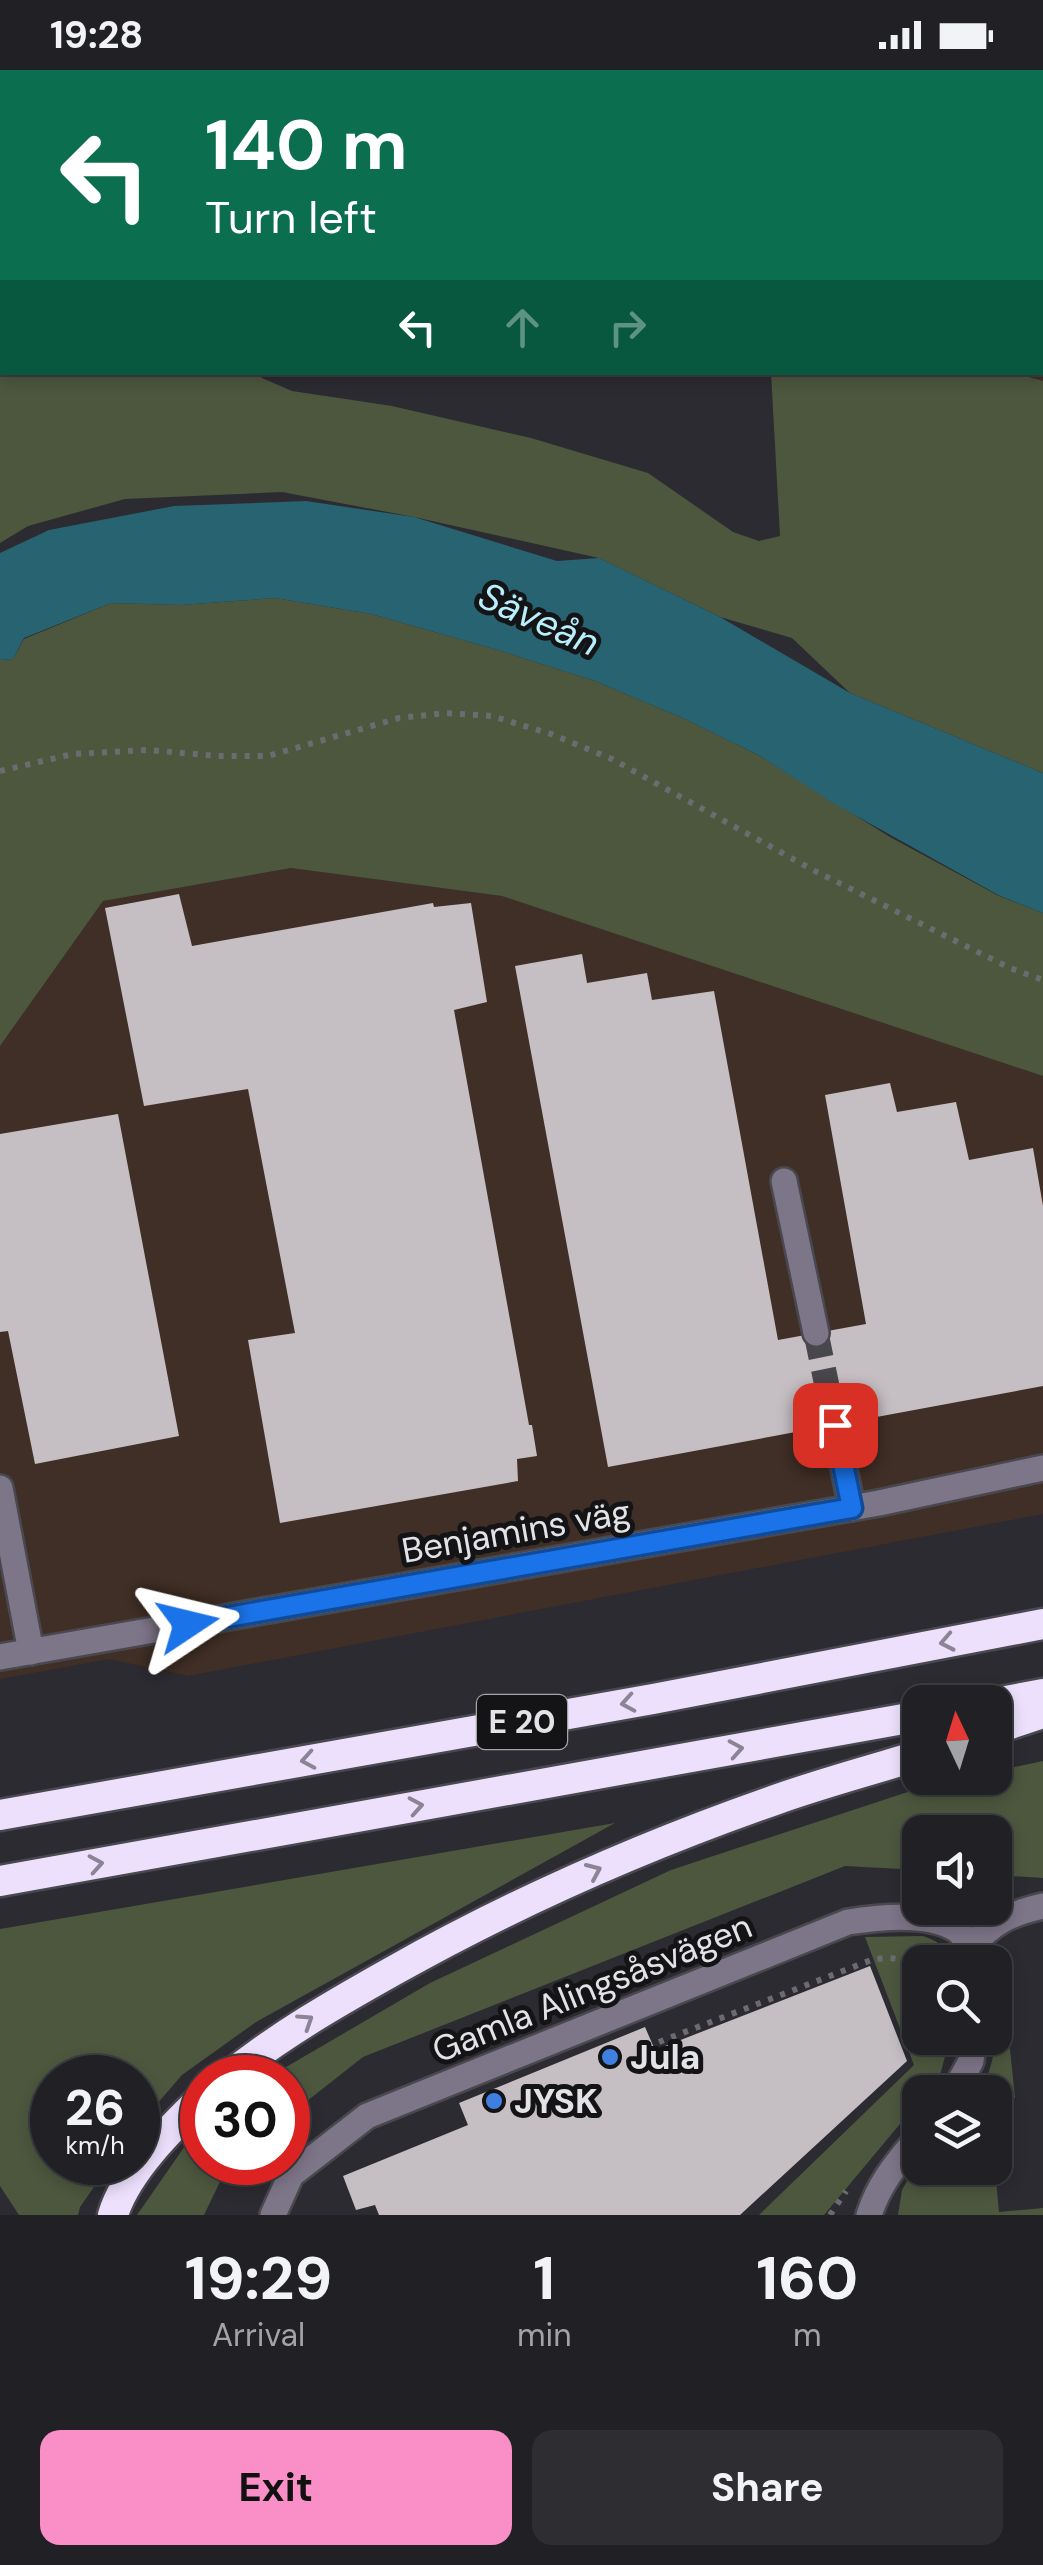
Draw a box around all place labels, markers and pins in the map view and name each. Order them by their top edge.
pin [793,1383,878,1468]
place label: Jula [630,2034,700,2080]
marker: Jula [599,2046,621,2068]
place label: JYSK [514,2078,598,2124]
marker: JYSK [483,2090,505,2112]

